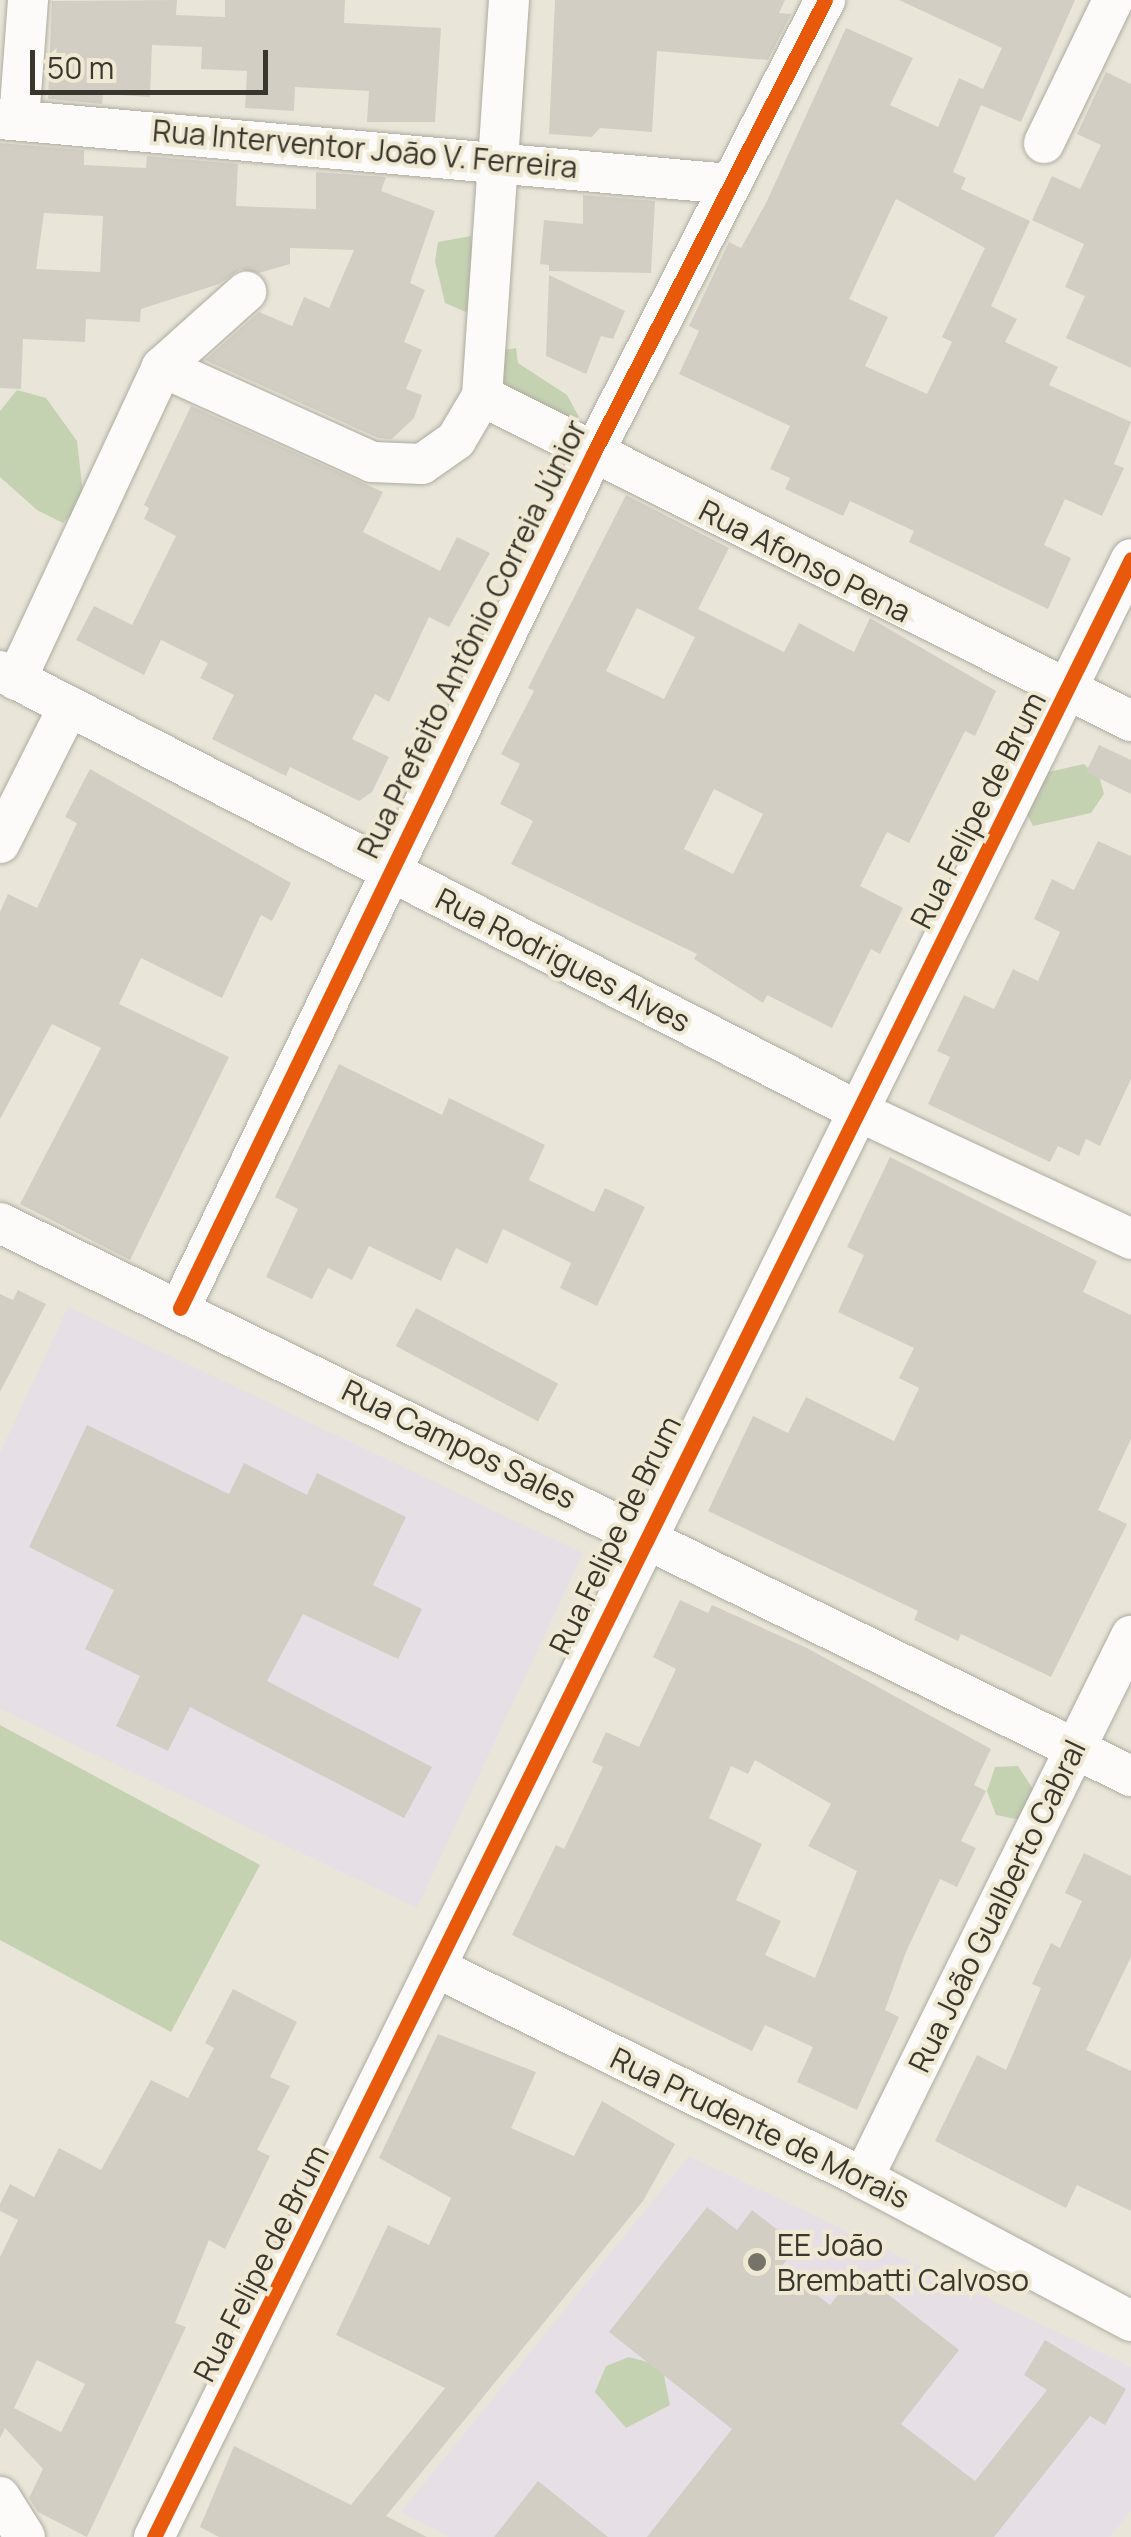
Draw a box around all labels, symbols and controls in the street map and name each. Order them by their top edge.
scale bar [35,30,272,92]
text: 50 m [47,47,114,88]
street label: Rua Interventor João V. Ferreira [151,112,579,186]
street label: Rua Prefeito Antônio Correia Júnior [350,414,594,864]
street label: Rua Afonso Pena [693,492,917,630]
street label: Rua Felipe de Brum [903,686,1053,934]
street label: Rua Rodrigues Alves [430,880,696,1040]
street label: Rua Campos Sales [336,1372,582,1516]
street label: Rua Felipe de Brum [542,1410,688,1660]
street label: Rua João Gualberto Cabral [901,1734,1093,2078]
street label: Rua Prudente de Morais [605,2040,915,2216]
street label: Rua Felipe de Brum [186,2139,336,2387]
place label: EE João Brembatti Calvoso [777,2227,1029,2298]
marker: EE João Brembatti Calvoso [746,2251,768,2273]

